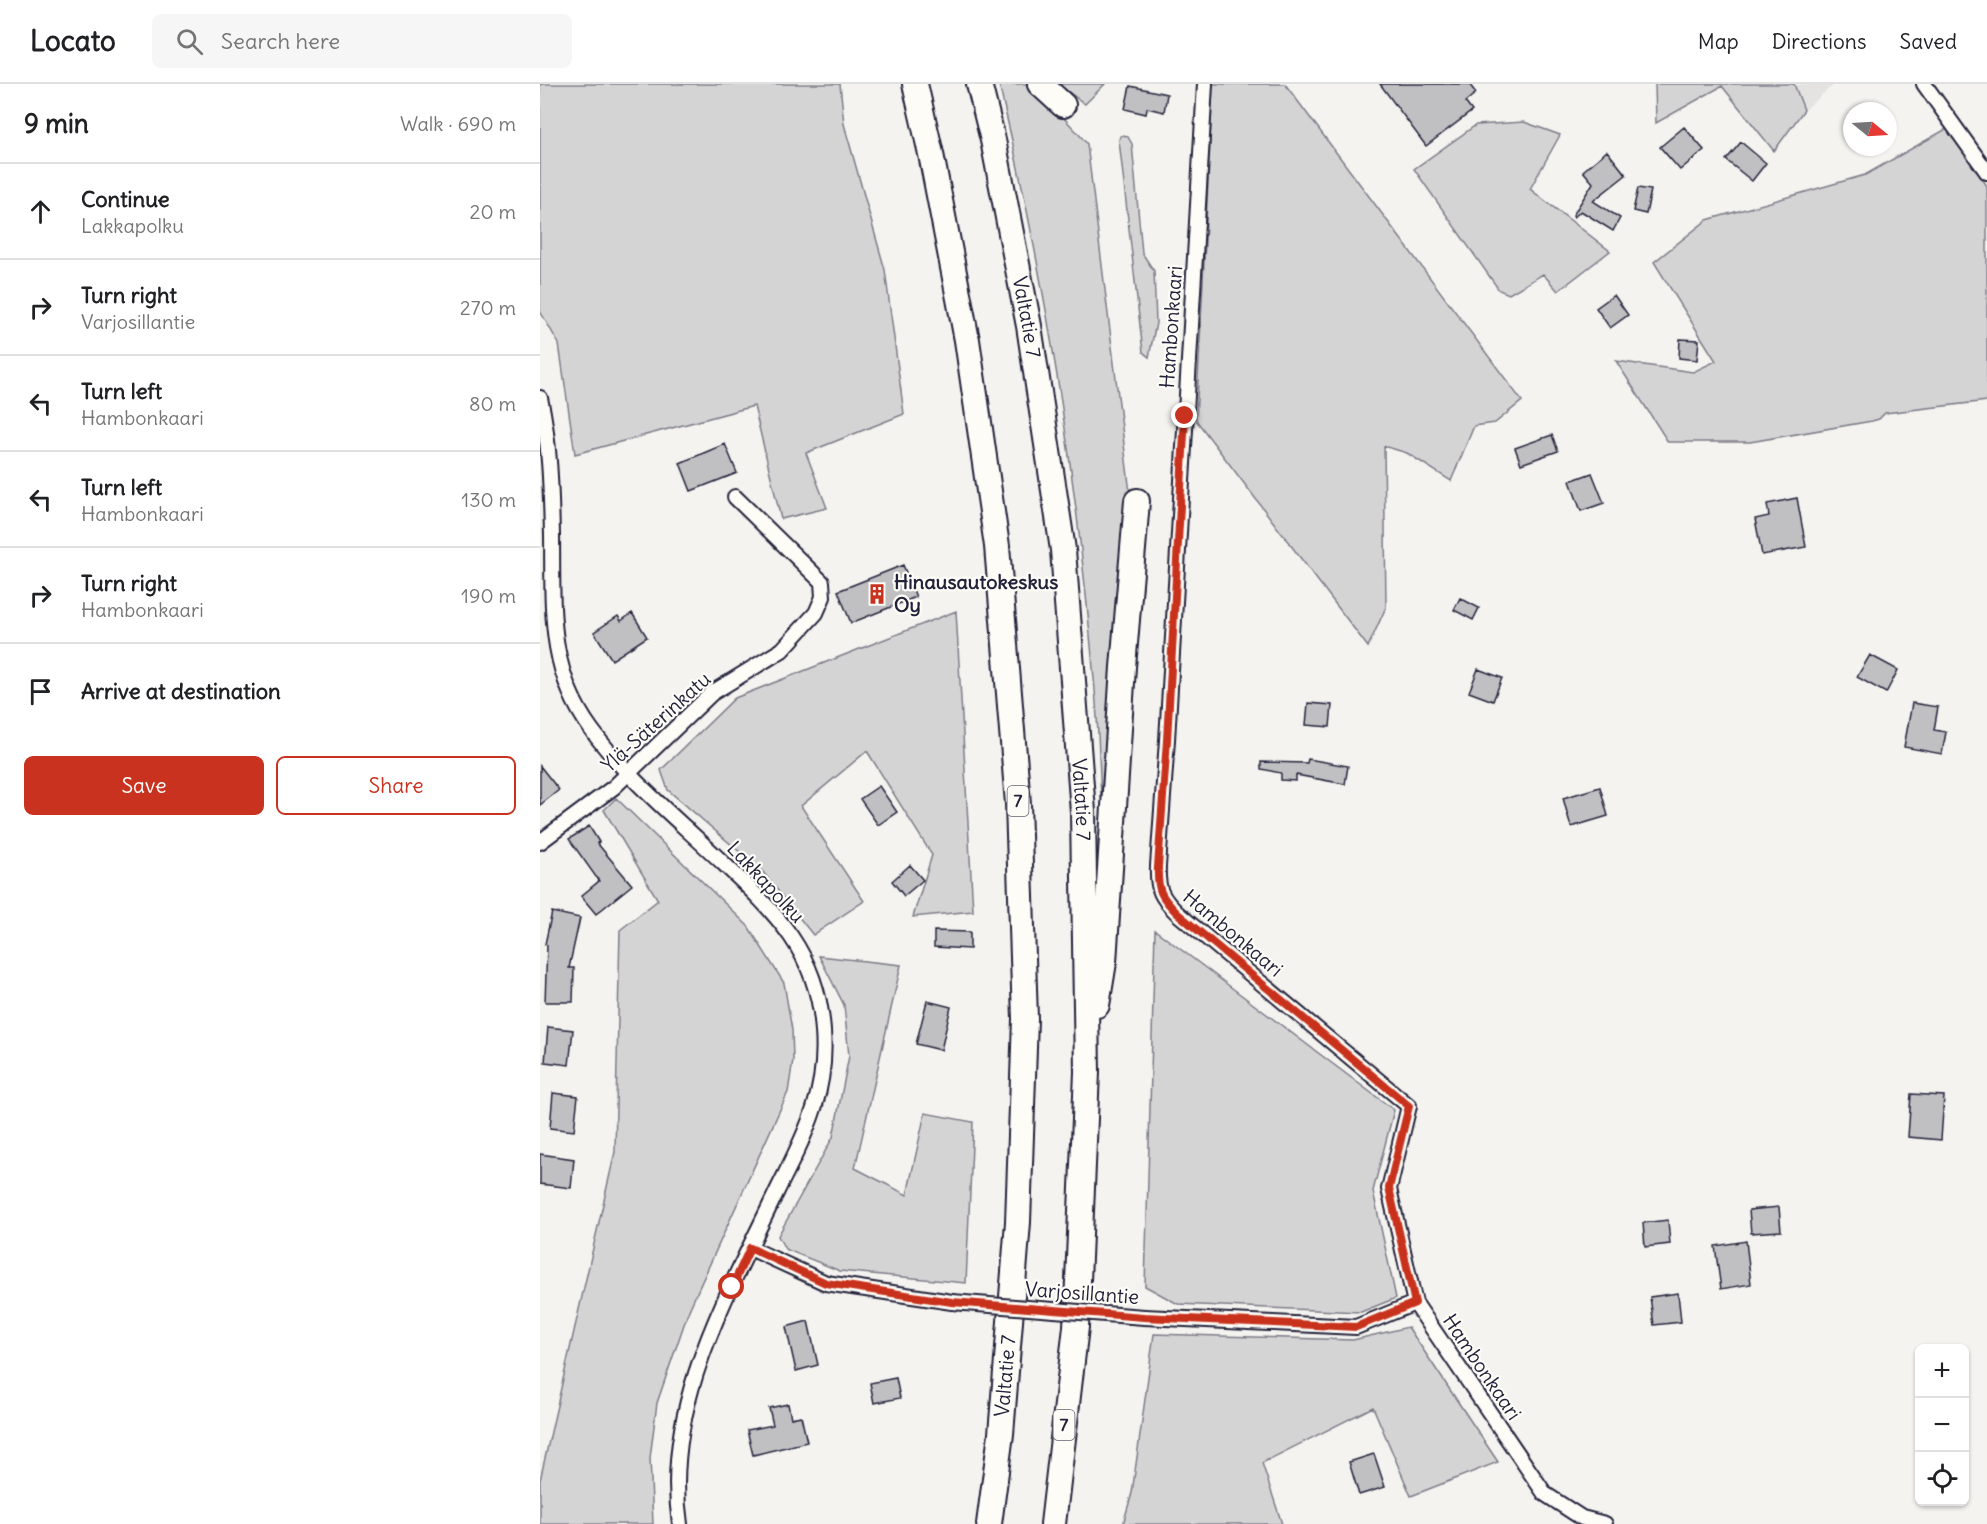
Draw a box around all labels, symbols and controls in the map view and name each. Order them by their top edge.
search box [152,14,572,68]
text: Locato [30,23,116,59]
icon: search [173,25,206,58]
text: Search here [221,27,340,55]
text: Map [1698,28,1739,55]
text: Directions [1772,28,1866,55]
text: Saved [1899,28,1957,55]
north arrow [1843,102,1897,156]
text: 9 min [24,107,89,140]
text: Walk · 690 m [400,111,516,136]
text: Continue [81,185,170,213]
icon: ahead [24,195,57,228]
text: 20 m [470,199,516,224]
text: Lakkapolku [81,213,184,238]
street label: Hambonkaari [1154,265,1187,389]
street label: Valtatie 7 [1008,274,1047,360]
text: Turn right [81,281,177,309]
icon: right [24,291,57,324]
text: 270 m [460,295,516,320]
text: Varjosillantie [81,309,195,334]
text: Turn left [81,377,162,405]
icon: left [24,387,57,420]
text: 80 m [469,391,516,416]
route end [1171,402,1197,428]
text: Hambonkaari [81,405,204,430]
text: Turn left [81,473,162,501]
icon: left [24,483,57,516]
text: 130 m [461,487,516,512]
text: Hambonkaari [81,501,204,526]
text: Turn right [81,569,177,597]
place label: Hinausautokeskus Oy [894,569,1058,617]
icon: right [24,579,57,612]
building icon: Hinausautokeskus Oy [865,582,889,606]
text: 190 m [461,583,516,608]
text: Hambonkaari [81,597,204,622]
street label: Ylä-Säterinkatu [596,666,716,777]
icon: arrive [24,675,57,708]
text: Arrive at destination [81,677,281,705]
button: Save [24,756,264,815]
button: Share [276,756,516,815]
street label: Valtatie 7 [1067,757,1096,841]
road number: 7 [1008,786,1028,816]
street label: Lakkapolku [722,836,811,928]
street label: Hambonkaari [1178,884,1288,982]
route start [718,1273,744,1299]
street label: Varjosillantie [1024,1276,1140,1309]
street label: Hambonkaari [1438,1309,1527,1425]
street label: Valtatie 7 [988,1334,1021,1418]
map controls [1915,1344,1969,1506]
button: + [1915,1344,1969,1398]
button: − [1915,1398,1969,1452]
road number: 7 [1054,1410,1074,1440]
button: locate [1915,1452,1969,1506]

